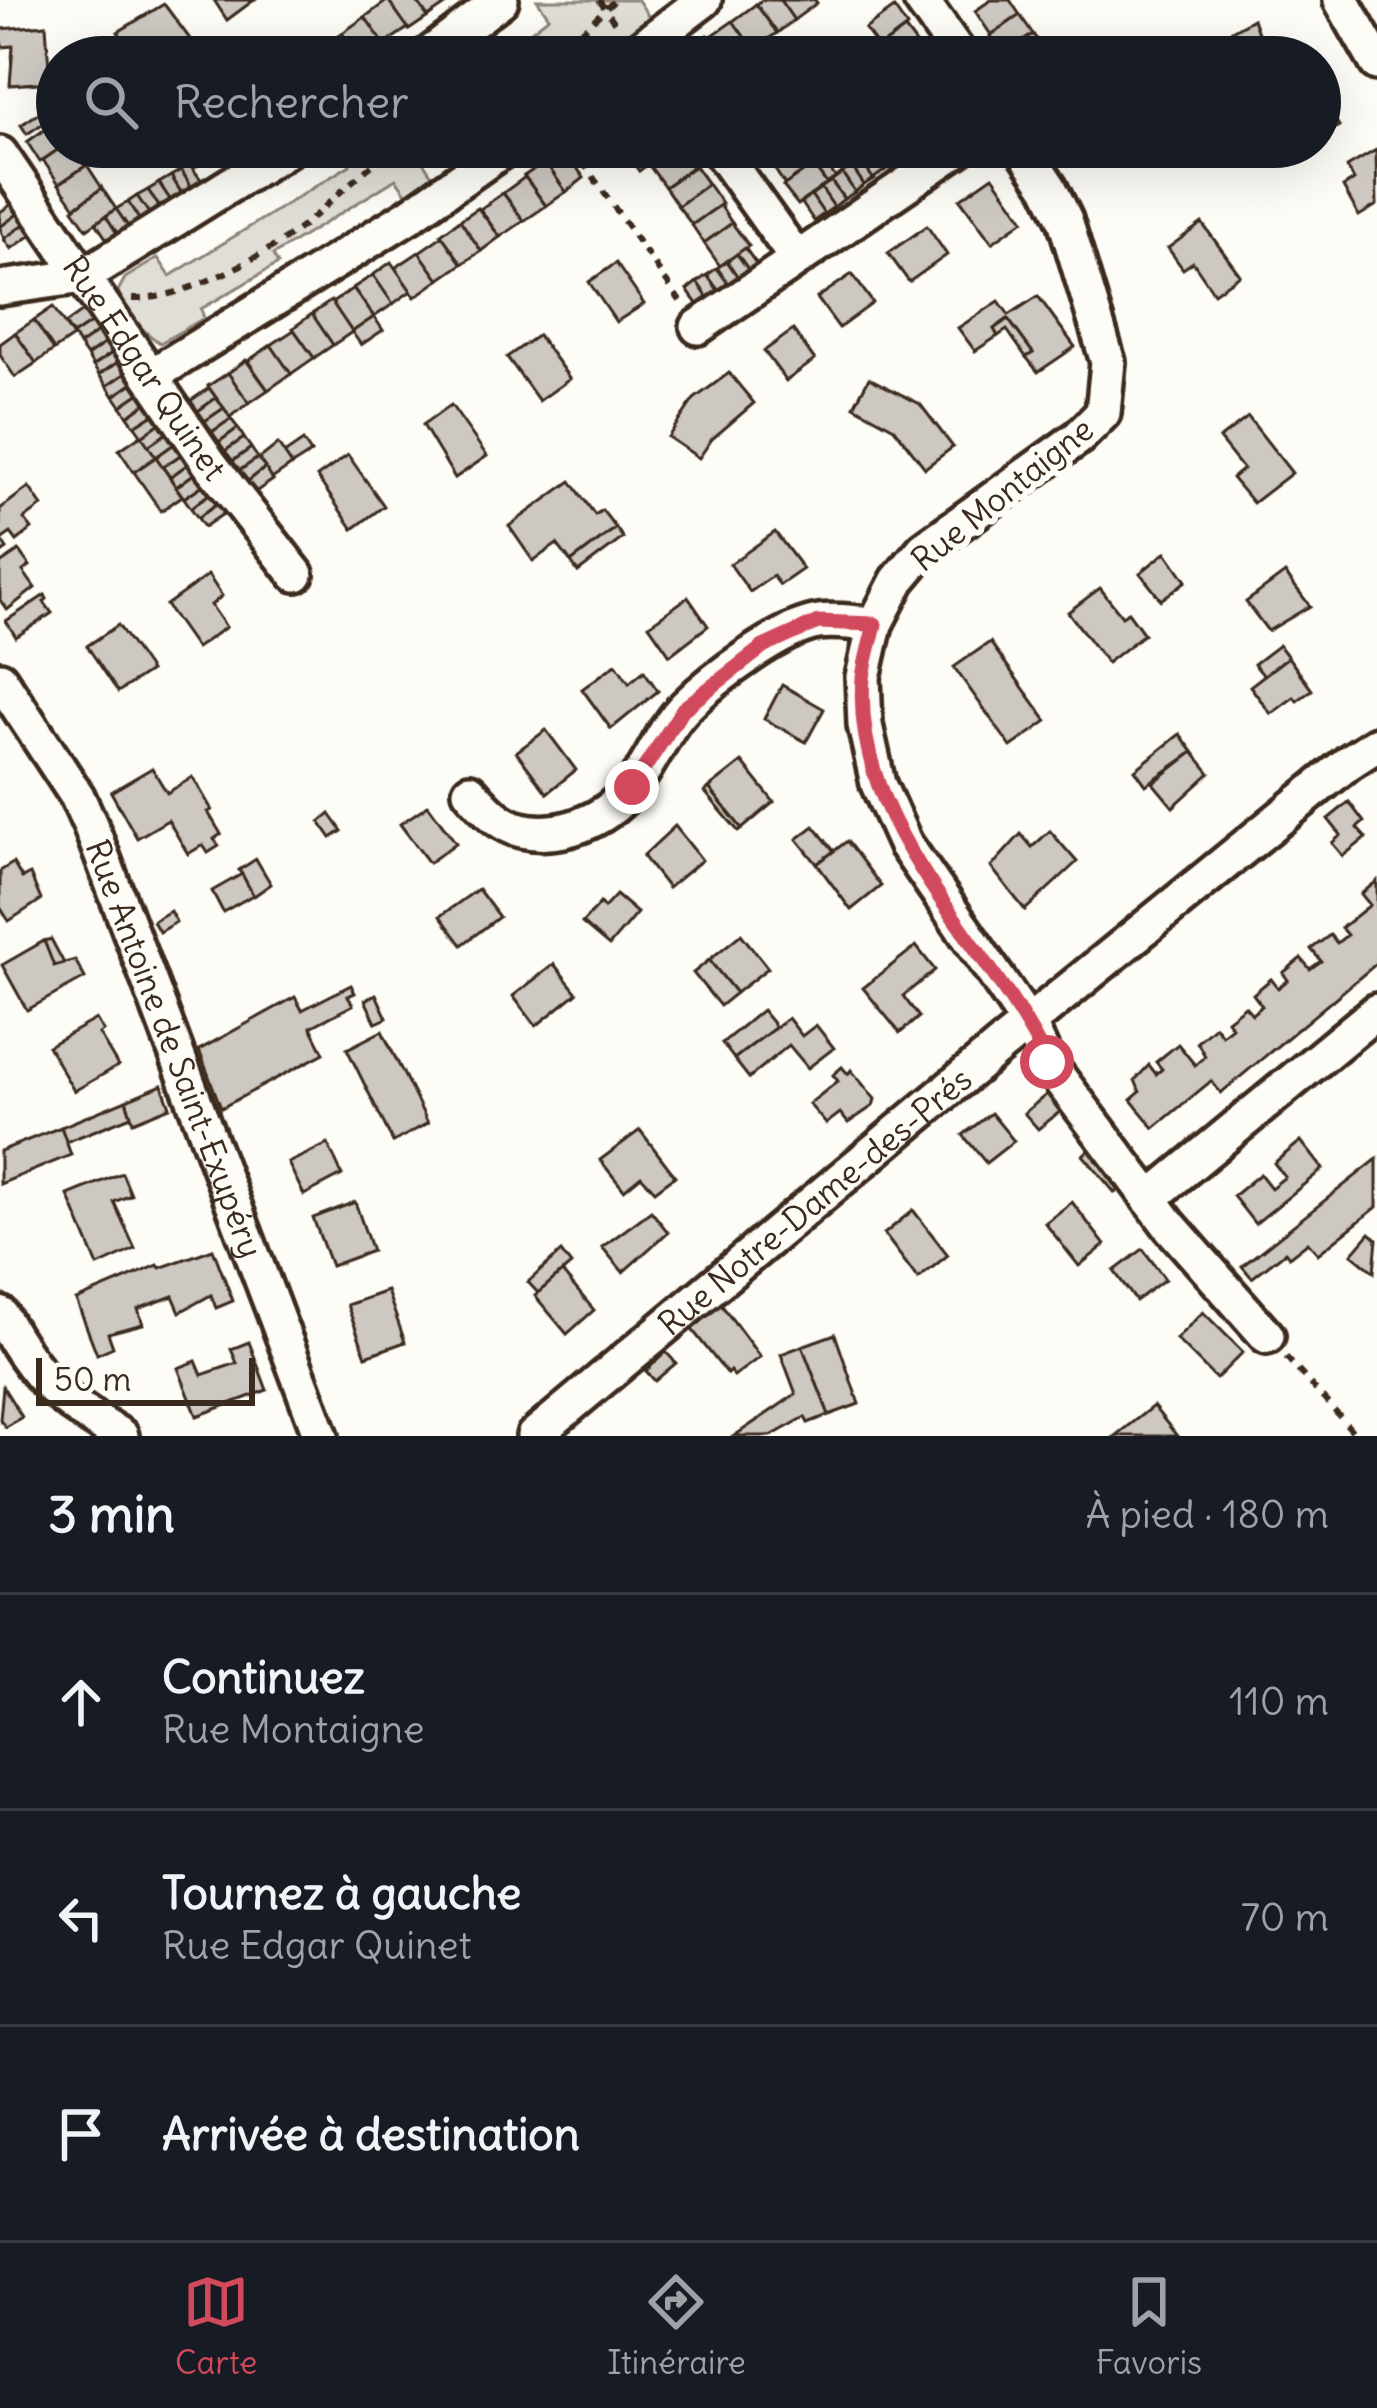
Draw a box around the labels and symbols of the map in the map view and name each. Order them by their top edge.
street label: Rue Edgar Quinet [54,247,236,488]
street label: Rue Montaigne [902,408,1102,580]
route end [605,760,659,814]
street label: Rue Antoine de Saint-Exupéry [77,834,273,1264]
route start [1020,1035,1074,1089]
street label: Rue Notre-Dame-des-Prés [649,1058,980,1344]
scale bar [36,1352,255,1405]

